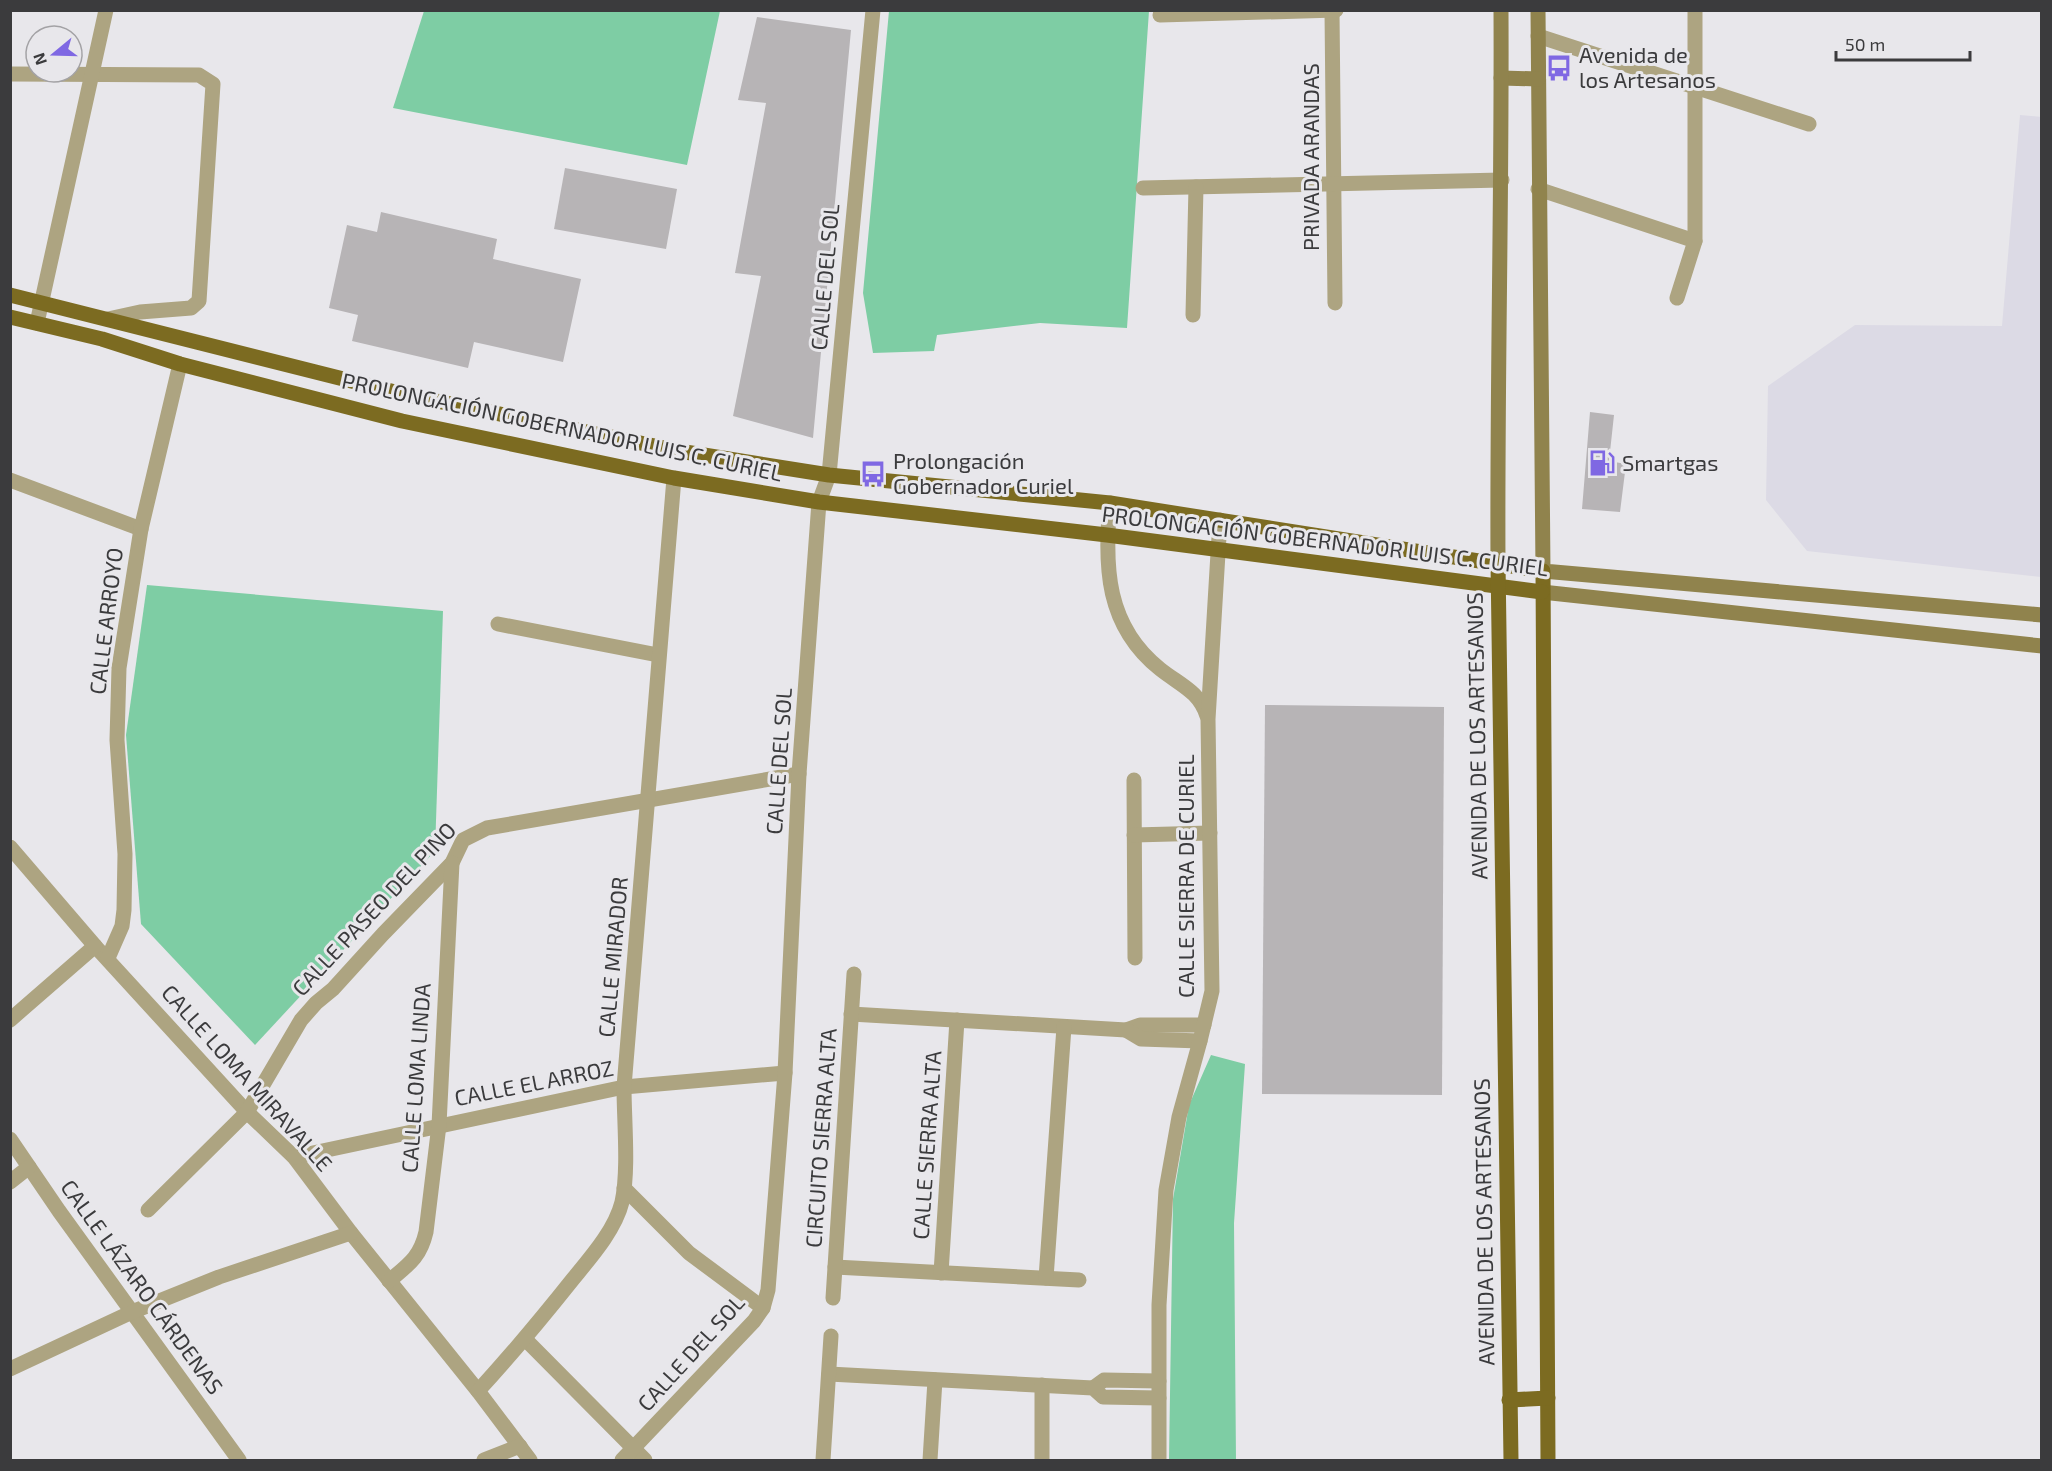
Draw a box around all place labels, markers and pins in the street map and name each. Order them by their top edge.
place label: Avenida de los Artesanos [1579,41,1716,92]
bus stop icon: Avenida de los Artesanos [1544,53,1574,83]
place label: Prolongación Gobernador Curiel [893,447,1074,498]
fuel station icon: Smartgas [1587,448,1617,478]
place label: Smartgas [1622,449,1718,475]
bus stop icon: Prolongación Gobernador Curiel [858,459,888,489]

